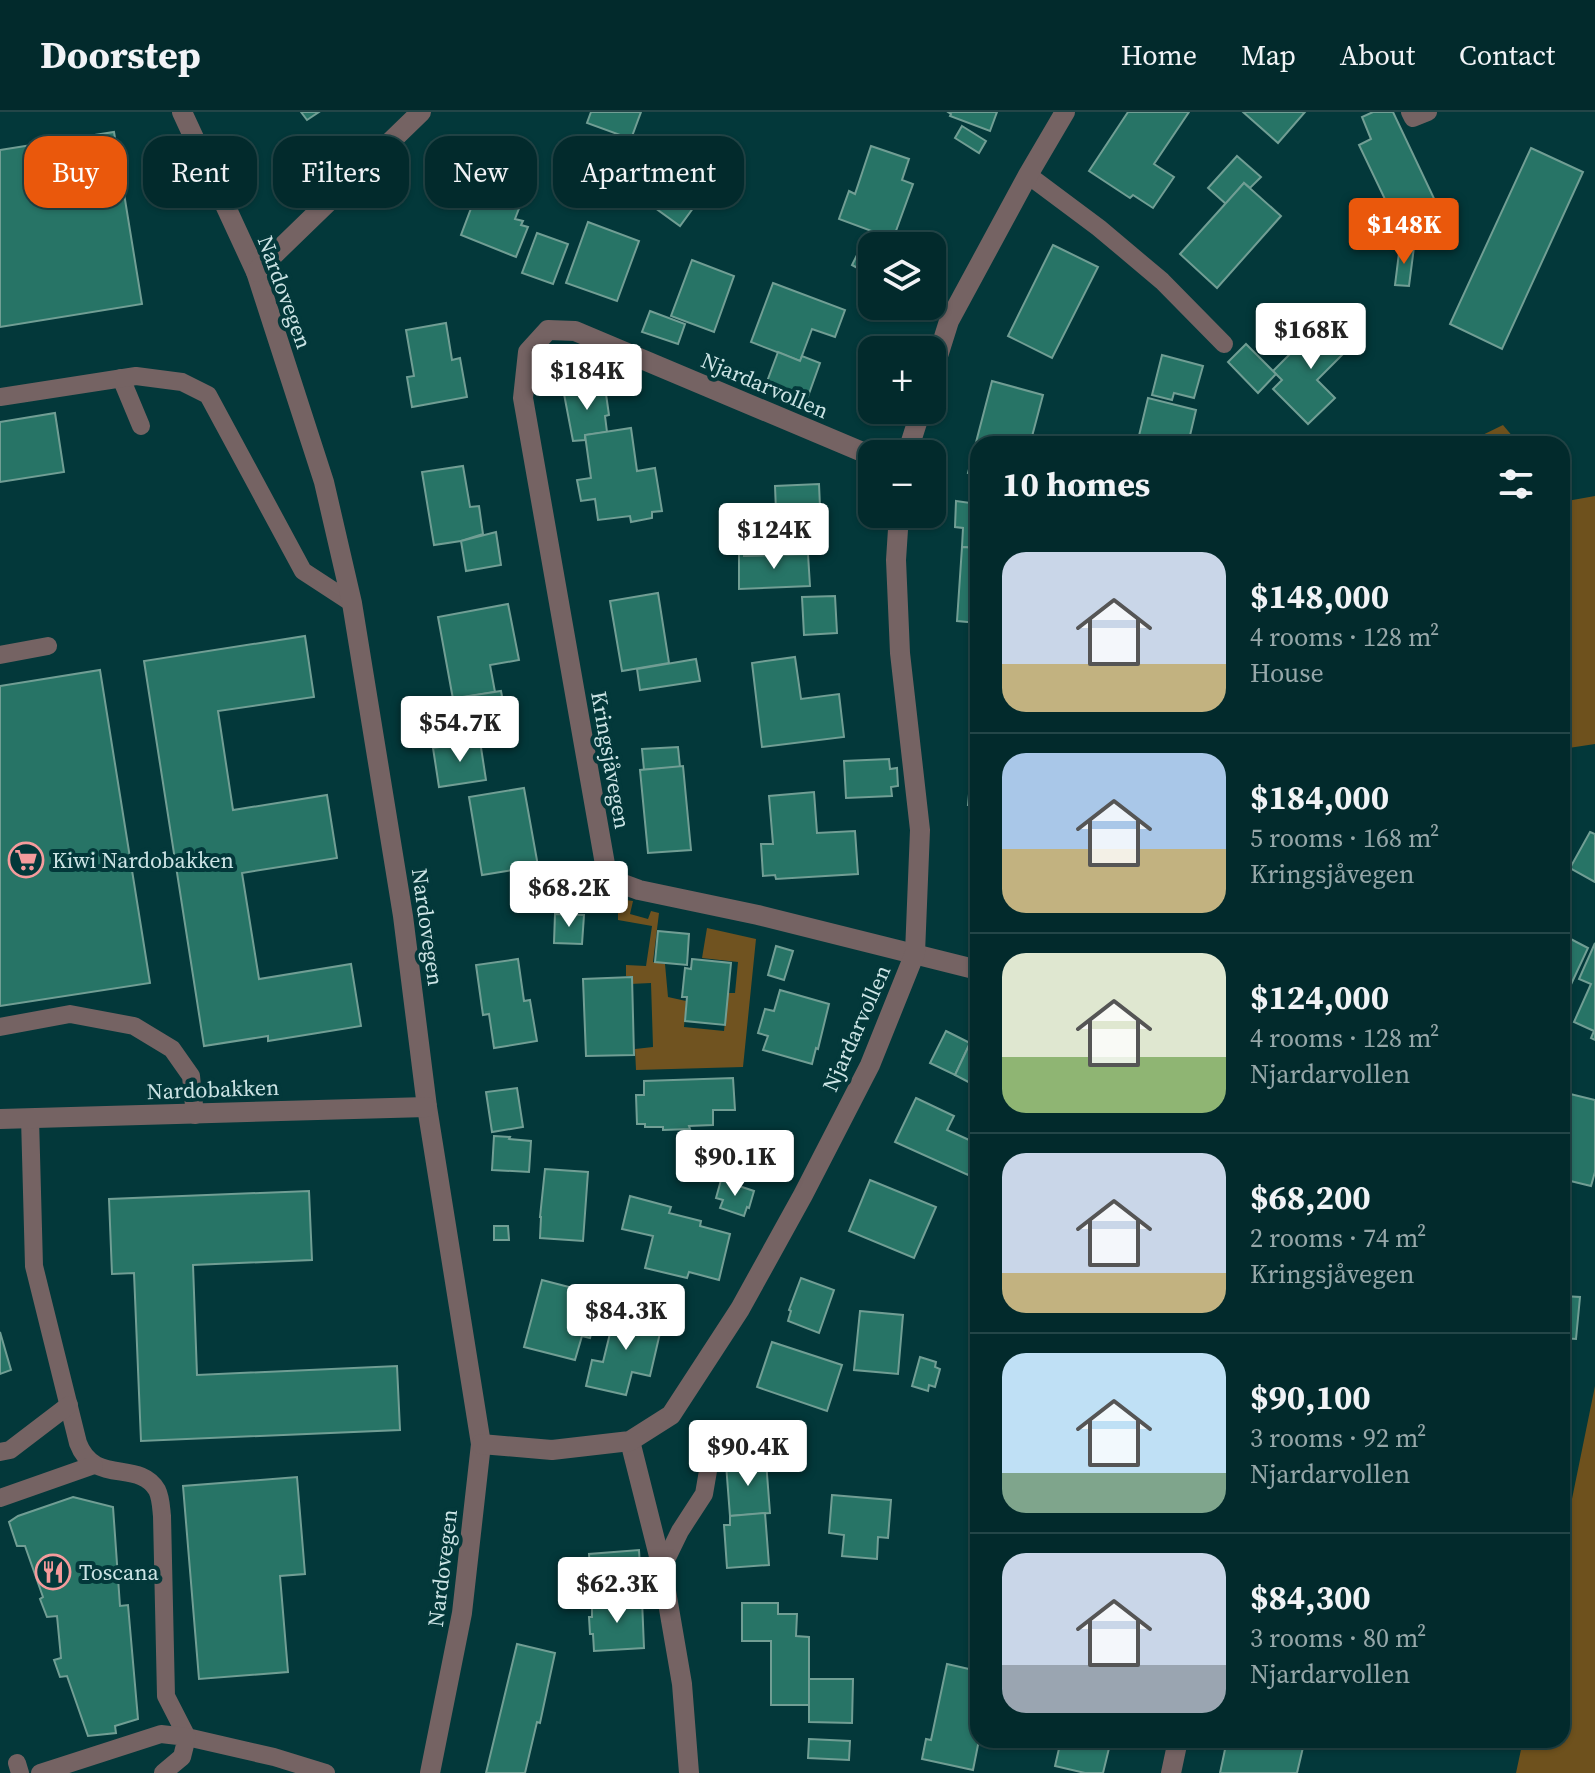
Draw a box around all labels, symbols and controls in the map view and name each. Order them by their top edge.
text: Doorstep [40,29,201,81]
text: Home [1121,36,1197,74]
text: Map [1241,36,1296,74]
text: About [1340,36,1415,74]
text: Contact [1459,36,1555,74]
chip: Buy [24,136,127,208]
chip: Rent [143,136,257,208]
chip: Filters [273,136,409,208]
chip: New [425,136,537,208]
chip: Apartment [553,136,744,208]
pin: $148K [1348,198,1460,266]
text: $148K [1367,206,1441,242]
street label: Nardovegen [251,231,319,353]
map controls [858,232,946,528]
button: layers [858,232,946,320]
pin: $168K [1255,303,1367,371]
text: $168K [1274,311,1348,347]
button: + [858,336,946,424]
pin: $184K [531,344,643,412]
street label: Njardarvollen [697,345,833,425]
text: $184K [550,352,624,388]
button: − [858,440,946,528]
text: 10 homes [1002,461,1150,507]
icon: filters [1494,462,1538,506]
pin: $124K [718,503,830,571]
text: $124K [737,511,811,547]
text: $148,000 [1250,573,1389,619]
icon: home [1066,584,1162,680]
text: 4 rooms · 128 m² [1250,619,1439,655]
text: House [1250,655,1324,691]
street label: Kringsjåvegen [584,689,638,831]
pin: $54.7K [395,696,525,764]
text: $54.7K [419,704,501,740]
text: $184,000 [1250,774,1389,820]
icon: home [1066,785,1162,881]
text: 5 rooms · 168 m² [1250,820,1439,856]
supermarket icon: Kiwi Nardobakken [7,841,45,879]
place label: Kiwi Nardobakken [52,845,234,875]
text: Kringsjåvegen [1250,856,1415,892]
pin: $68.2K [504,861,634,929]
street label: Nardovegen [405,866,451,988]
text: $68.2K [528,869,610,905]
street label: Njardarvollen [815,960,897,1096]
text: $124,000 [1250,974,1389,1020]
icon: home [1066,985,1162,1081]
text: 4 rooms · 128 m² [1250,1020,1439,1056]
text: Njardarvollen [1250,1056,1410,1092]
street label: Nardobakken [146,1072,280,1106]
pin: $90.1K [670,1130,800,1198]
text: $90.1K [694,1138,776,1174]
text: $68,200 [1250,1174,1371,1220]
icon: home [1066,1185,1162,1281]
text: 2 rooms · 74 m² [1250,1220,1426,1256]
text: Kringsjåvegen [1250,1256,1415,1292]
pin: $84.3K [561,1284,691,1352]
text: $84.3K [585,1292,667,1328]
text: $90,100 [1250,1374,1371,1420]
icon: home [1066,1385,1162,1481]
pin: $90.4K [683,1420,813,1488]
text: 3 rooms · 92 m² [1250,1420,1426,1456]
text: $90.4K [707,1428,789,1464]
text: Njardarvollen [1250,1456,1410,1492]
street label: Nardovegen [420,1507,464,1629]
restaurant icon: Toscana [34,1553,72,1591]
place label: Toscana [79,1557,160,1587]
pin: $62.3K [552,1557,682,1625]
text: $62.3K [576,1565,658,1601]
text: $84,300 [1250,1574,1371,1620]
icon: home [1066,1585,1162,1681]
text: 3 rooms · 80 m² [1250,1620,1426,1656]
text: Njardarvollen [1250,1656,1410,1692]

